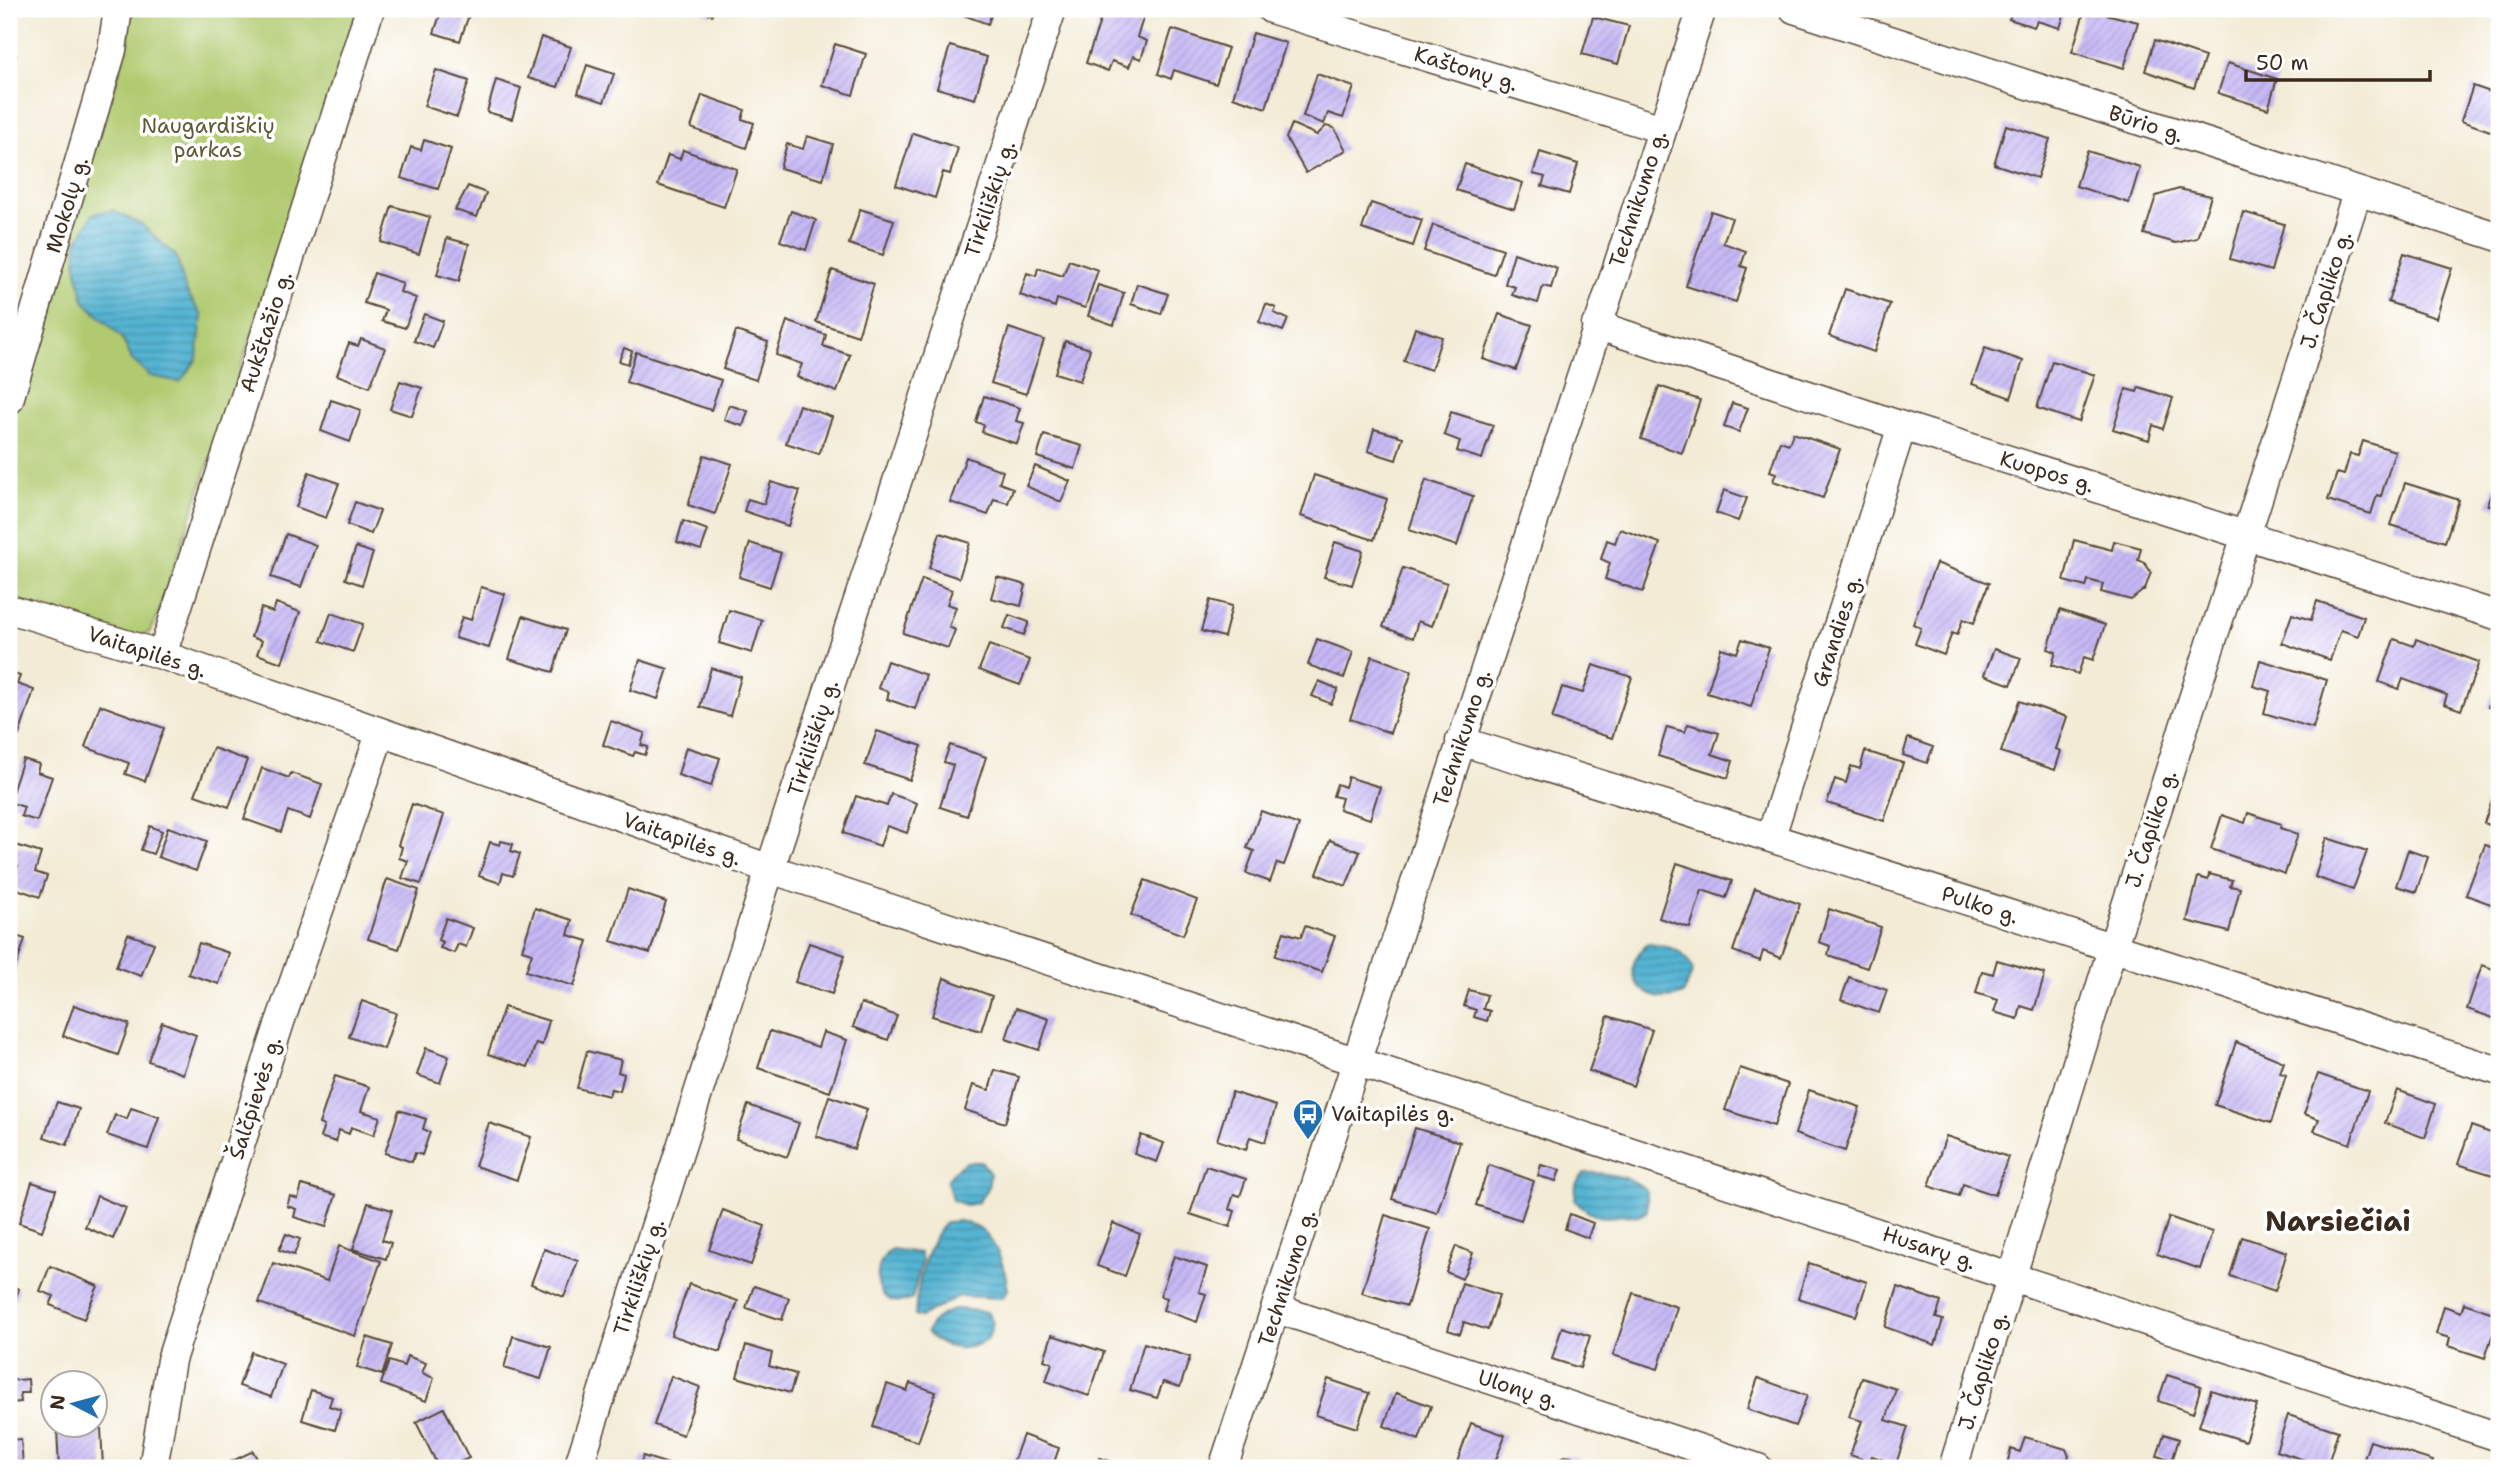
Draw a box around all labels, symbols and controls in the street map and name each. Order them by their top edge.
scale bar [2246,38,2429,82]
street label: Kaštonų g. [1411,40,1521,98]
text: 50 m [2256,49,2309,77]
street label: Būrio g. [2105,99,2187,149]
park label: Naugardiškių parkas [141,112,275,164]
street label: Technikumo g. [1603,127,1673,271]
street label: Tirkiliškių g. [958,137,1022,261]
street label: Mokolų g. [39,153,95,257]
street label: J. Čapliko g. [2293,227,2358,352]
street label: Aukštažio g. [233,268,299,396]
street label: Kuopos g. [1997,444,2097,500]
street label: Grandies g. [1806,571,1868,691]
street label: Vaitapilės g. [84,620,210,684]
street label: Technikumo g. [1427,666,1497,810]
street label: Tirkiliškių g. [781,676,845,800]
street label: J. Čapliko g. [2118,766,2183,891]
street label: Vaitapilės g. [619,806,745,872]
street label: Pulko g. [1938,879,2022,931]
street label: Šalčpievės g. [221,1033,288,1163]
bus stop icon: Vaitapilės g. [1291,1097,1325,1141]
place label: Vaitapilės g. [1331,1100,1454,1128]
district label: Narsiečiai [2265,1202,2411,1240]
street label: Technikumo g. [1252,1206,1322,1350]
street label: Tirkiliškių g. [607,1215,671,1339]
street label: Husarų g. [1879,1220,1979,1276]
street label: J. Čapliko g. [1951,1308,2014,1434]
street label: Ulonų g. [1474,1363,1562,1415]
north arrow [38,1368,108,1438]
text: N [44,1393,71,1411]

